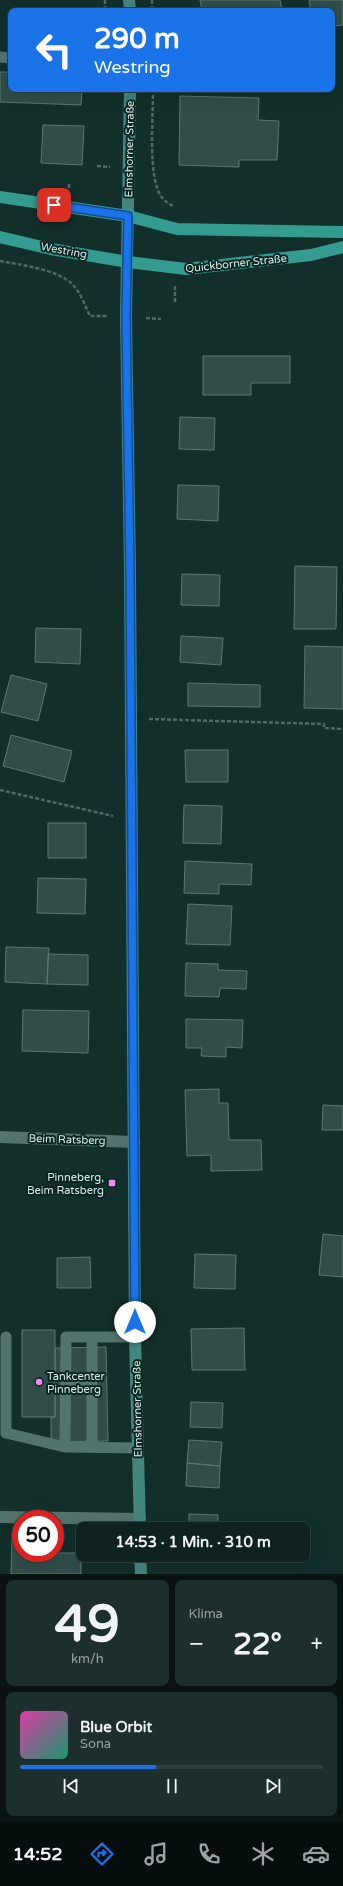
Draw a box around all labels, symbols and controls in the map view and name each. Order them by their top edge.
text: 290 m [94,22,180,56]
icon: left [28,24,80,76]
text: Westring [94,56,171,78]
street label: Elmshorner Straße [122,101,137,198]
pin [37,188,71,222]
icon: arrive [43,194,65,216]
street label: Westring [40,240,88,261]
street label: Quickborner Straße [185,252,287,275]
street label: Beim Ratsberg [28,1132,106,1147]
place label: Pinneberg, Beim Ratsberg [27,1171,104,1197]
marker: Pinneberg, Beim Ratsberg [107,1178,117,1188]
position arrow [114,1301,156,1343]
street label: Elmshorner Straße [130,1360,145,1457]
place label: Tankcenter Pinneberg [47,1370,106,1396]
marker: Tankcenter Pinneberg [34,1377,44,1387]
speed limit sign: 50 [12,1510,64,1562]
text: 14:53 · 1 Min. · 310 m [115,1533,271,1551]
text: 49 [55,1593,120,1656]
text: Klima [189,1606,223,1622]
text: 22° [233,1626,282,1663]
text: − [189,1631,204,1657]
text: + [311,1631,323,1657]
text: km/h [71,1651,104,1667]
text: Blue Orbit [80,1718,152,1736]
text: Sona [80,1736,111,1752]
icon: previous [60,1775,82,1797]
icon: pause [161,1775,183,1797]
icon: next [262,1775,284,1797]
icon: directions [88,1840,116,1868]
icon: music [142,1840,170,1868]
icon: phone [195,1840,223,1868]
icon: climate [249,1840,277,1868]
icon: car [302,1840,330,1868]
text: 14:52 [13,1843,63,1865]

